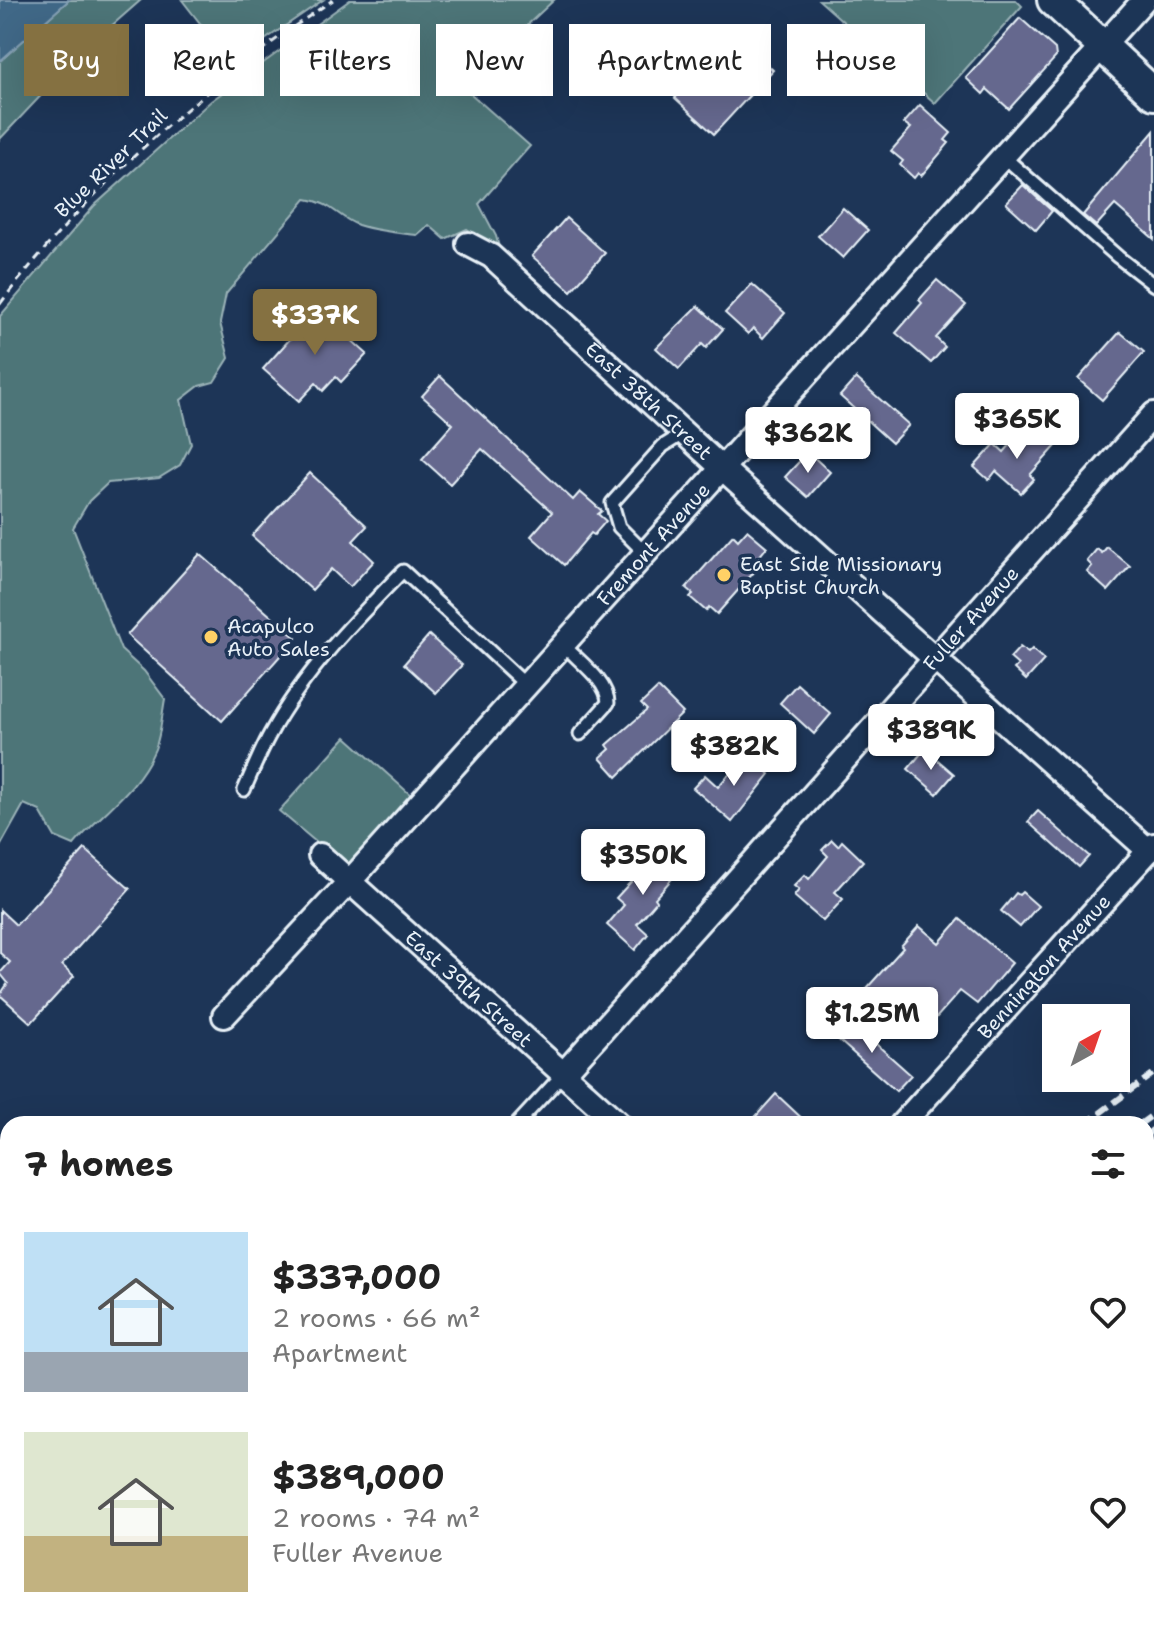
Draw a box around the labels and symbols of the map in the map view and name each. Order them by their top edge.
street label: Blue River Trail [49,103,173,223]
pin: $337K [259,289,371,357]
street label: East 38th Street [580,336,718,466]
pin: $365K [961,393,1073,461]
pin: $362K [752,407,864,475]
street label: Fremont Avenue [591,477,716,611]
place label: East Side Missionary Baptist Church [740,551,942,600]
street label: Fuller Avenue [917,561,1025,676]
marker: East Side Missionary Baptist Church [715,566,733,584]
place label: Acapulco Auto Sales [227,613,330,662]
marker: Acapulco Auto Sales [202,628,220,646]
pin: $389K [875,704,987,772]
pin: $382K [678,720,790,788]
pin: $350K [587,829,699,897]
street label: Bennington Avenue [972,889,1116,1045]
street label: East 39th Street [399,925,538,1053]
pin: $1.25M [807,987,937,1055]
north arrow [1042,1004,1130,1092]

